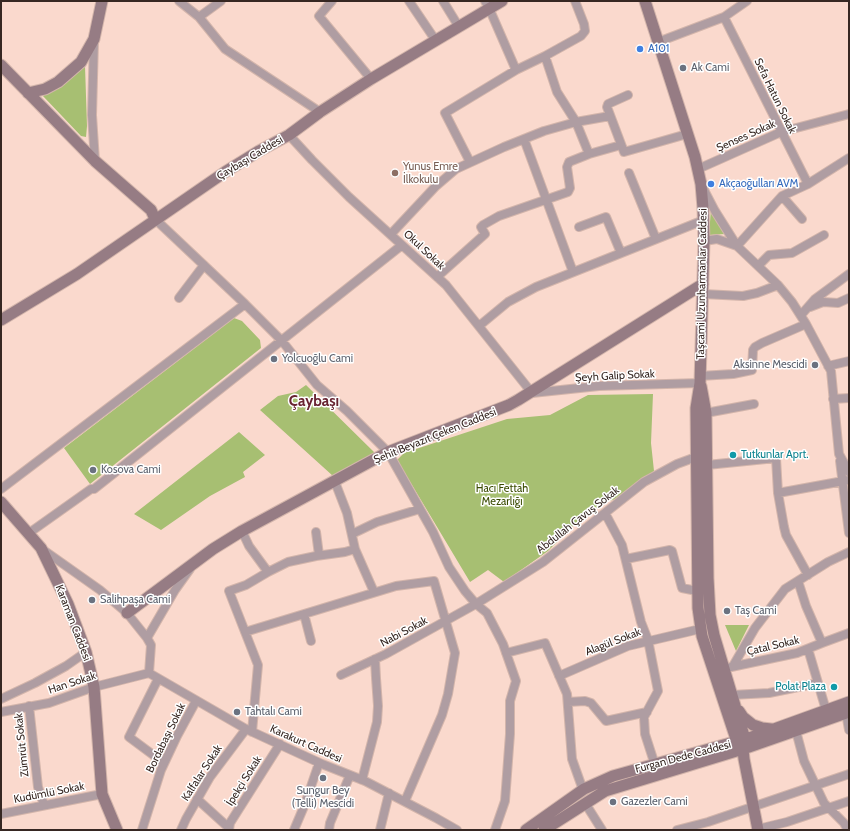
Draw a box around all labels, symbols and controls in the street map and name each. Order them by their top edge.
place label: A101 [648,42,669,56]
marker: A101 [635,44,645,54]
street label: Sefa Hatun Sokak [751,56,799,136]
place label: Ak Cami [691,61,729,75]
marker: Ak Cami [678,63,688,73]
street label: Şenses Sokak [715,117,777,155]
street label: Çaybaşı Caddesi [214,133,286,183]
place label: Yunus Emre İlkokulu [403,160,458,186]
marker: Yunus Emre İlkokulu [390,168,400,178]
place label: Akçaoğulları AVM [719,177,798,191]
marker: Akçaoğulları AVM [706,179,716,189]
street label: Taşcami Uzunharmanlar Caddesi [694,208,710,360]
street label: Okul Sokak [401,228,447,272]
place label: Yolcuoğlu Cami [282,352,353,366]
marker: Yolcuoğlu Cami [269,354,279,364]
place label: Aksinne Mescidi [733,358,807,372]
marker: Aksinne Mescidi [810,360,820,370]
street label: Şeyh Galip Sokak [575,367,655,385]
district label: Çaybaşı [289,393,339,411]
street label: Şehit Beyazıt Çeken Caddesi [372,405,498,467]
place label: Tutkunlar Aprt. [741,448,808,462]
marker: Tutkunlar Aprt. [728,450,738,460]
place label: Kosova Cami [101,463,161,477]
marker: Kosova Cami [88,465,98,475]
park label: Hacı Fettah Mezarlığı [476,482,528,508]
street label: Abdullah Çavuş Sokak [534,484,622,556]
street label: Karaman Caddesi [52,583,94,663]
place label: Salihpaşa Cami [100,593,170,607]
marker: Salihpaşa Cami [87,595,97,605]
place label: Taş Cami [735,604,777,618]
marker: Taş Cami [722,606,732,616]
street label: Nabi Sokak [378,614,430,650]
street label: Alagül Sokak [583,625,643,659]
street label: Çatal Sokak [745,634,801,658]
street label: Han Sokak [47,669,97,697]
place label: Polat Plaza [775,680,826,694]
marker: Polat Plaza [829,682,839,692]
street label: Bordabaşı Sokak [143,701,189,775]
place label: Tahtalı Cami [245,705,302,719]
marker: Tahtalı Cami [232,707,242,717]
street label: Zümrüt Sokak [12,712,32,778]
street label: Karakurt Caddesi [268,722,344,766]
street label: Furgan Dede Caddesi [634,738,732,776]
street label: Kalfalar Sokak [179,742,225,804]
street label: İpekçi Sokak [223,754,265,808]
marker: Sungur Bey (Telli) Mescidi [318,773,328,783]
street label: Kudümlü Sokak [13,780,85,806]
place label: Sungur Bey (Telli) Mescidi [292,784,354,810]
place label: Gazezler Cami [621,795,688,809]
marker: Gazezler Cami [608,797,618,807]

